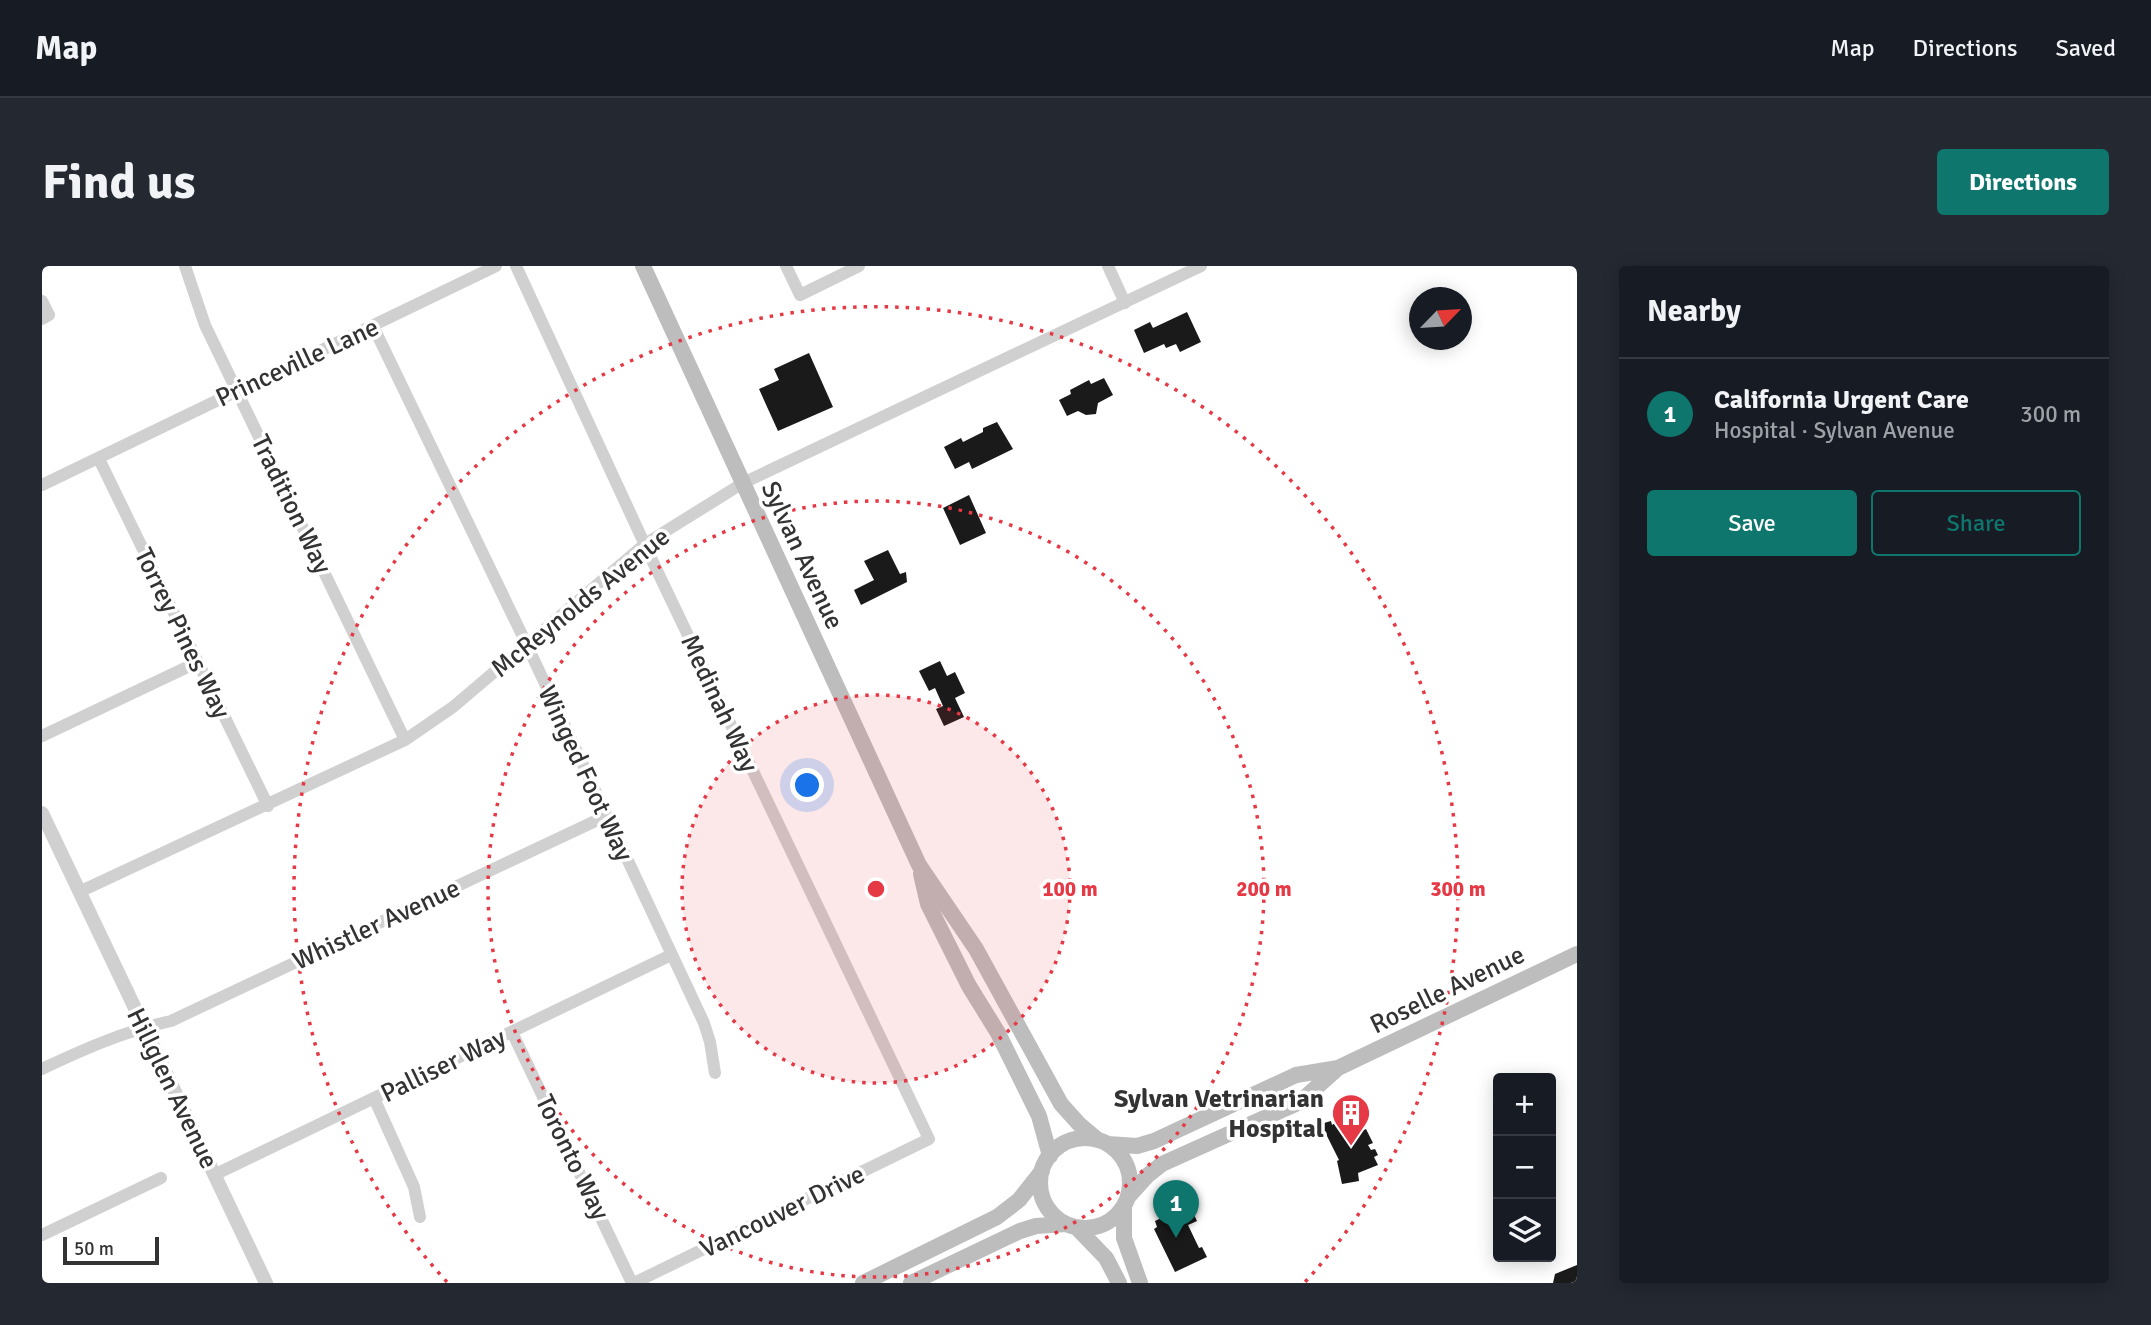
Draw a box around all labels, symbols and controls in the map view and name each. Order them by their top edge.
text: Map [35,28,97,69]
text: Map [1830,33,1875,63]
text: Directions [1913,33,2018,63]
text: Saved [2056,33,2116,63]
button: Directions [1937,149,2109,215]
text: Find us [42,152,195,212]
north arrow [1409,287,1472,350]
text: Nearby [1647,293,1741,330]
street label: Princeville Lane [211,311,384,415]
text: California Urgent Care [1714,384,1969,416]
text: 1 [1664,400,1676,429]
text: 300 m [2020,400,2081,429]
text: Hospital · Sylvan Avenue [1714,416,1955,445]
street label: Tradition Way [244,430,338,579]
street label: Sylvan Avenue [754,476,850,635]
button: Save [1647,490,1857,556]
button: Share [1871,490,2081,556]
street label: McReynolds Avenue [485,521,676,685]
street label: Torrey Pines Way [127,543,237,724]
street label: Medinah Way [673,630,765,777]
street label: Winged Foot Way [530,680,640,866]
your location [790,768,824,802]
street label: Whistler Avenue [288,872,465,978]
text: 100 m [1042,876,1098,902]
text: 200 m [1236,876,1292,902]
text: 300 m [1430,876,1486,902]
centre of rings [864,877,888,901]
street label: Roselle Avenue [1365,939,1530,1041]
street label: Hillglen Avenue [119,1003,225,1174]
street label: Palliser Way [376,1022,511,1110]
map controls [1493,1073,1556,1262]
button: + [1493,1073,1556,1136]
place label: Sylvan Vetrinarian Hospital [1114,1083,1324,1145]
street label: Toronto Way [528,1090,616,1225]
building icon: Sylvan Vetrinarian Hospital [1330,1092,1372,1147]
button: − [1493,1136,1556,1199]
street label: Vancouver Drive [695,1158,870,1266]
pin: 1 [1153,1180,1199,1238]
button: layers [1493,1199,1556,1262]
scale bar [63,1234,159,1266]
text: 50 m [74,1237,114,1261]

